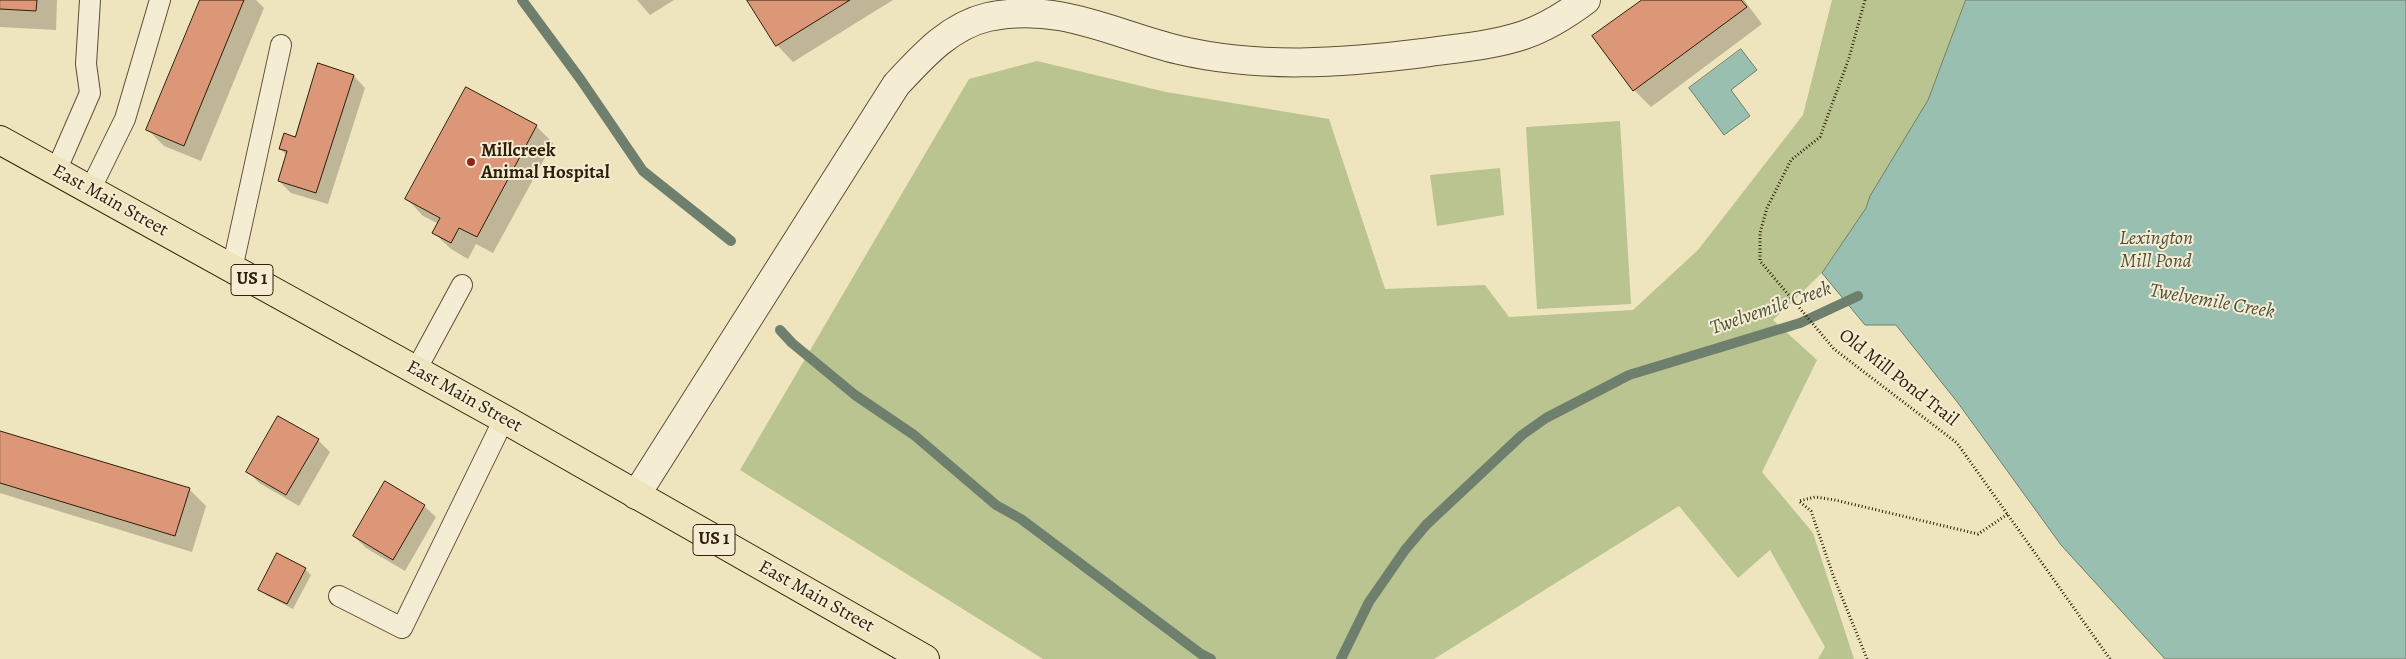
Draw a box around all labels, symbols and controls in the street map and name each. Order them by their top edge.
place label: Millcreek Animal Hospital [481,140,610,184]
marker: Millcreek Animal Hospital [465,156,477,168]
street label: East Main Street [48,160,172,242]
water label: Lexington Mill Pond [2119,227,2193,274]
road number: US 1 [231,264,273,296]
water label: Twelvemile Creek [1707,277,1835,341]
water label: Twelvemile Creek [2148,279,2276,325]
street label: Old Mill Pond Trail [1834,324,1962,432]
street label: East Main Street [402,356,526,438]
road number: US 1 [693,524,735,556]
street label: East Main Street [754,556,878,638]

